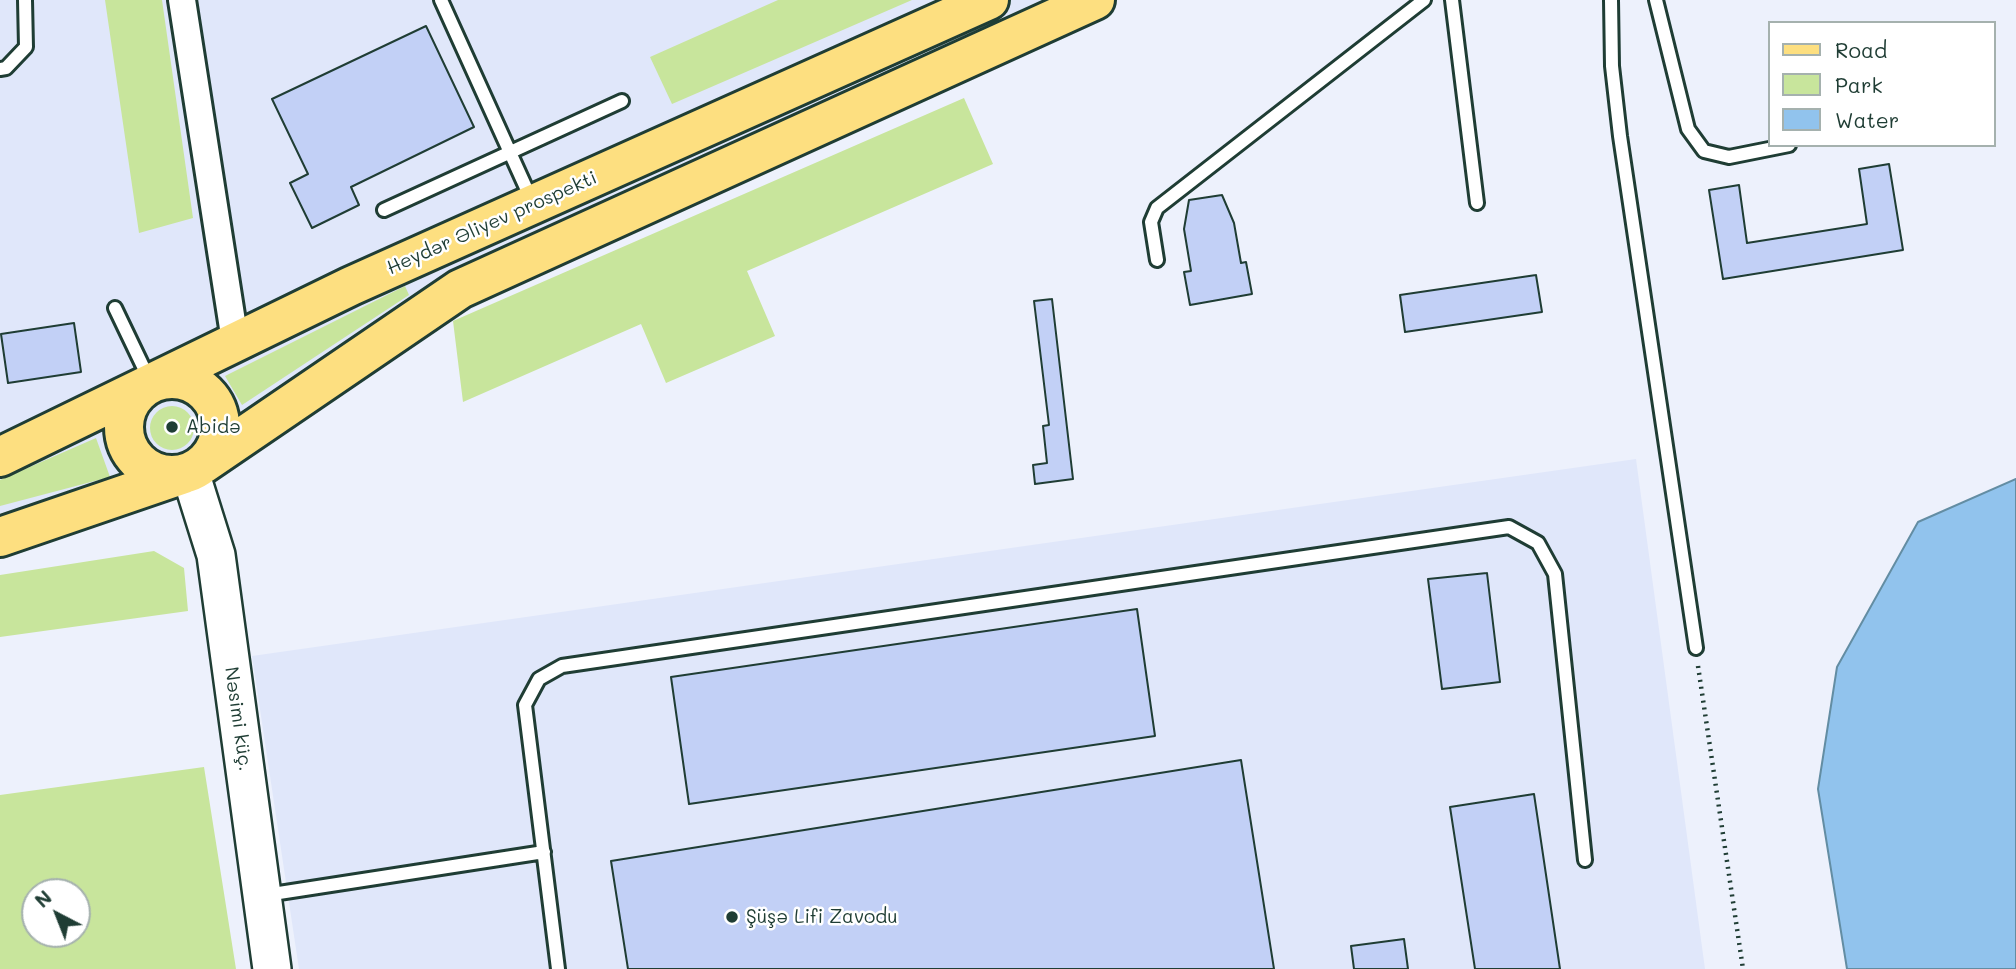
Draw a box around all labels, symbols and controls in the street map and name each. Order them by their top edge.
legend [1768,21,1995,147]
text: Road [1835,36,1887,63]
text: Park [1835,71,1883,98]
text: Water [1835,106,1899,133]
street label: Heydər Əliyev prospekti [383,166,601,280]
place label: Abidə [186,416,241,438]
marker: Abidə [164,419,180,435]
street label: Nəsimi küç. [219,665,257,773]
north arrow [21,878,91,948]
text: N [29,884,57,913]
place label: Şüşə Lifi Zavodu [746,906,898,928]
marker: Şüşə Lifi Zavodu [724,909,740,925]

